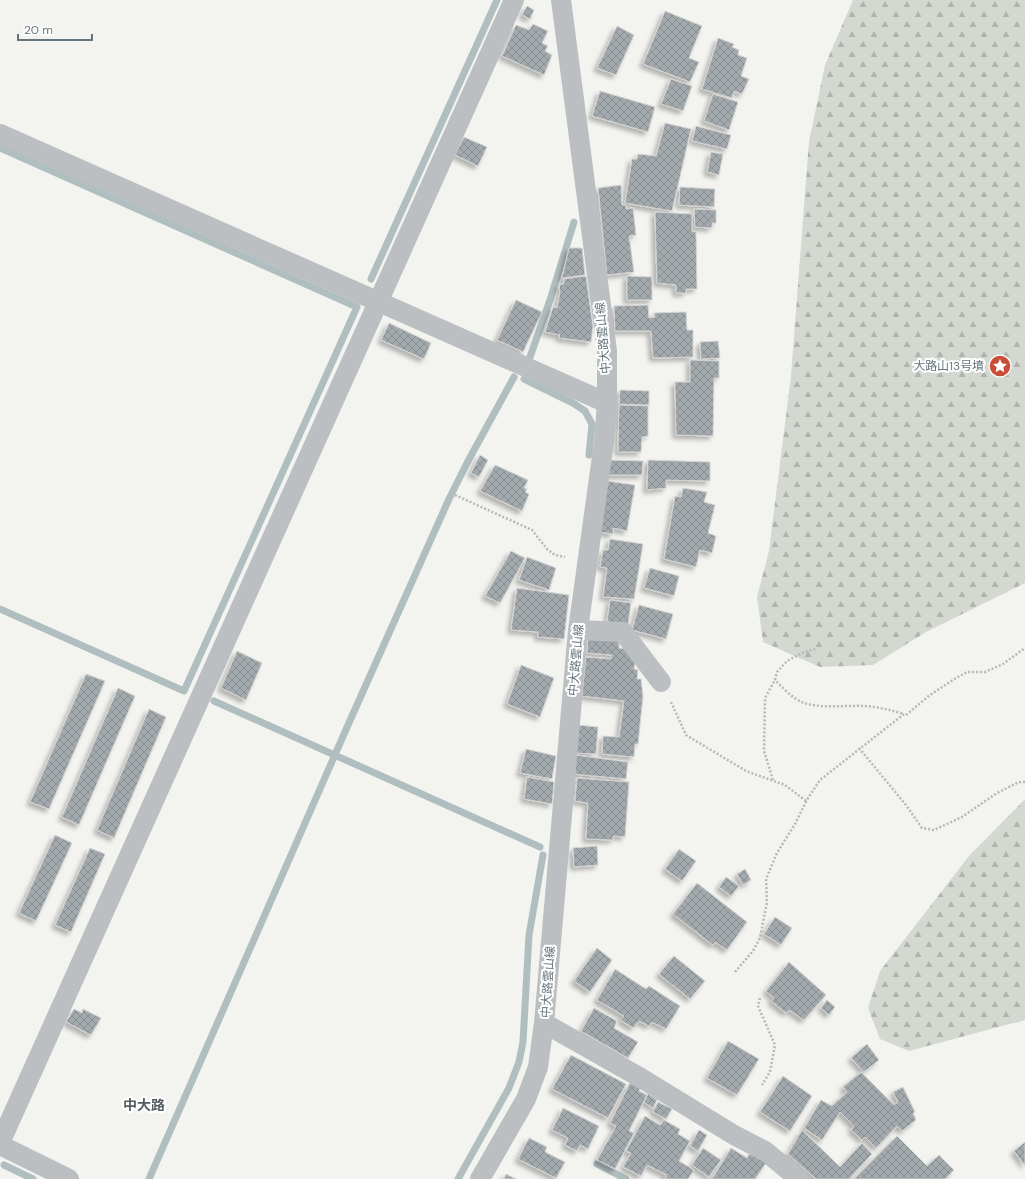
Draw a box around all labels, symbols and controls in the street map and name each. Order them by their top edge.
scale bar [18,16,92,42]
text: 20 m [24,22,53,38]
street label: 中大路雲山線 [592,301,614,375]
place icon: 大路山13号墳 [987,353,1013,379]
place label: 大路山13号墳 [913,358,984,374]
street label: 中大路雲山線 [565,623,587,697]
street label: 中大路雲山線 [538,946,558,1018]
district label: 中大路 [123,1096,165,1114]

